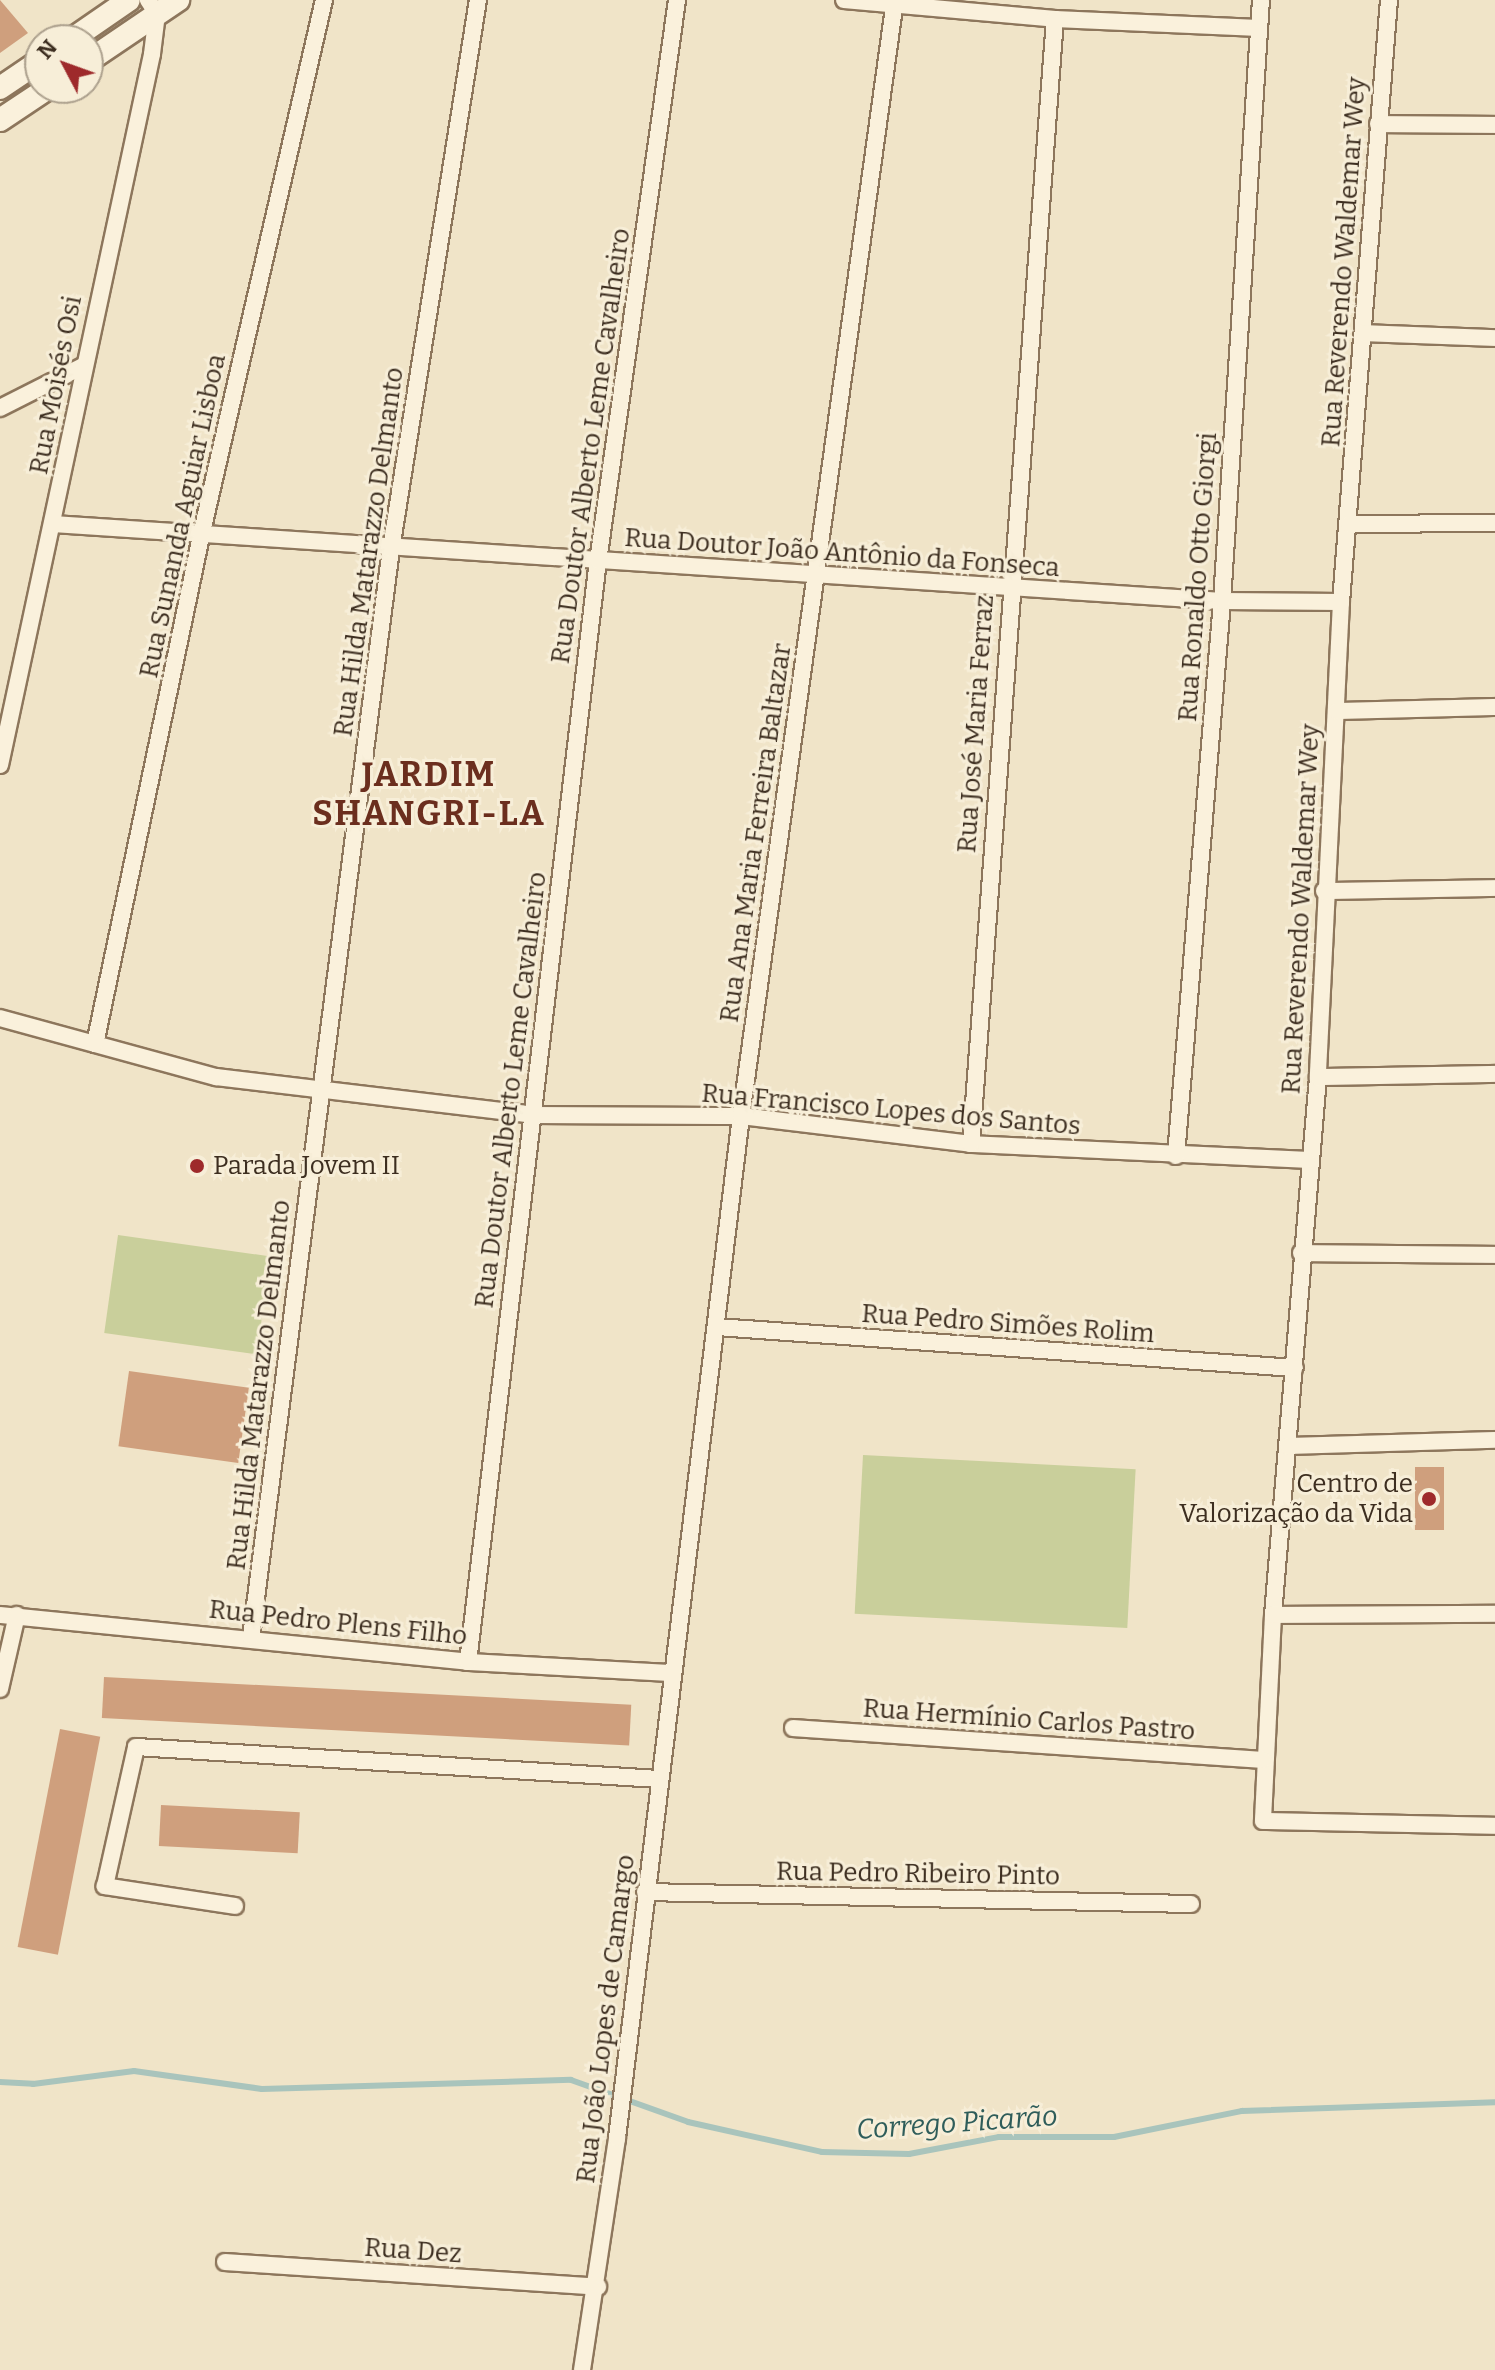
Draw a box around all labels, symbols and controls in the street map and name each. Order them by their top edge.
north arrow [24,24,104,104]
text: N [31,34,63,65]
street label: Rua Reverendo Waldemar Wey [1316,76,1372,448]
street label: Rua Doutor Alberto Leme Cavalheiro [545,226,637,666]
street label: Rua Moisés Osi [23,293,89,477]
street label: Rua Sunanda Aguiar Lisboa [133,351,233,681]
street label: Rua Hilda Matarazzo Delmanto [328,365,410,739]
street label: Rua Ronaldo Otto Giorgi [1172,431,1224,723]
street label: Rua Doutor João Antônio da Fonseca [624,522,1060,584]
street label: Rua José Maria Ferraz [951,594,1001,854]
street label: Rua Ana Maria Ferreira Baltazar [714,642,798,1024]
street label: Rua Reverendo Waldemar Wey [1276,723,1326,1095]
district label: JARDIM SHANGRI-LA [312,754,546,834]
street label: Rua Doutor Alberto Leme Cavalheiro [469,870,553,1310]
street label: Rua Francisco Lopes dos Santos [700,1078,1082,1142]
place label: Parada Jovem II [213,1150,400,1182]
marker: Parada Jovem II [188,1157,206,1175]
street label: Rua Hilda Matarazzo Delmanto [221,1198,297,1572]
street label: Rua Pedro Simões Rolim [860,1298,1156,1350]
place label: Centro de Valorização da Vida [1179,1468,1413,1530]
marker: Centro de Valorização da Vida [1420,1490,1438,1508]
street label: Rua Pedro Plens Filho [207,1594,469,1652]
street label: Rua Hermínio Carlos Pastro [862,1693,1196,1747]
street label: Rua João Lopes de Camargo [570,1853,642,2185]
street label: Rua Pedro Ribeiro Pinto [776,1856,1060,1892]
water label: Corrego Picarão [855,2099,1059,2147]
street label: Rua Dez [363,2232,463,2270]

